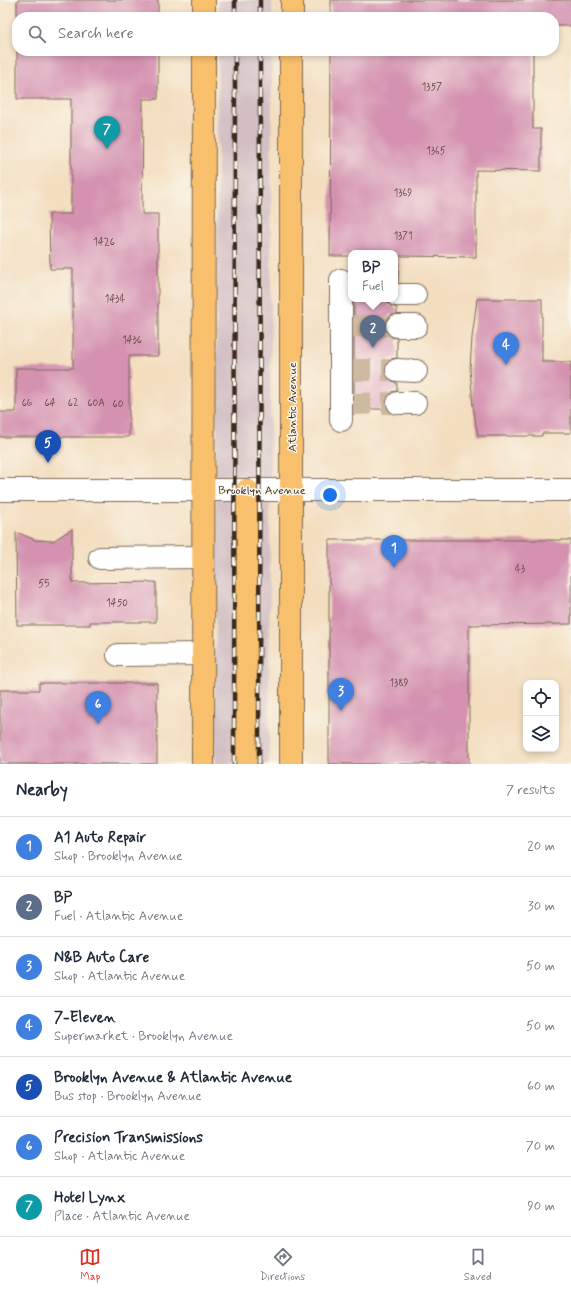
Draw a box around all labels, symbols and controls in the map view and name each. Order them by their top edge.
search box [12,12,559,56]
icon: search [26,23,48,45]
text: Search here [58,24,134,44]
house number: 1357 [422,81,442,94]
pin: 7 [94,116,120,149]
house number: 1365 [426,145,446,158]
house number: 1369 [394,187,412,200]
house number: 1371 [394,230,412,243]
house number: 1426 [93,236,115,249]
popup [348,250,398,302]
text: BP [362,258,380,278]
text: Fuel [362,278,384,295]
house number: 1434 [105,293,125,306]
pin: 2 [360,315,386,348]
pin: 4 [493,332,519,365]
house number: 1436 [122,334,142,347]
street label: Atlantic Avenue [285,362,301,452]
house number: 66 [22,397,33,410]
house number: 64 [44,397,56,410]
house number: 62 [68,397,78,410]
house number: 60A [87,397,105,410]
house number: 60 [113,398,124,411]
pin: 5 [35,430,61,463]
street label: Brooklyn Avenue [218,483,306,499]
your location [320,485,340,505]
pin: 1 [381,535,407,568]
house number: 43 [515,563,525,576]
house number: 55 [38,578,50,591]
house number: 1450 [106,597,128,610]
house number: 1389 [389,677,409,690]
pin: 3 [328,678,354,711]
map controls [523,680,559,752]
button: locate [523,680,559,716]
pin: 6 [85,691,111,724]
button: layers [523,716,559,752]
text: Nearby [16,779,68,801]
text: 7 results [506,782,555,799]
text: A1 Auto Repair [54,828,146,848]
text: 1 [26,838,32,855]
text: 20 m [527,838,555,855]
text: Shop · Brooklyn Avenue [54,848,183,865]
text: BP [54,888,72,908]
text: 2 [26,898,32,915]
text: 30 m [528,898,555,915]
text: Fuel · Atlantic Avenue [54,908,183,925]
text: N&B Auto Care [54,948,149,968]
text: 3 [26,958,32,975]
text: 50 m [526,958,555,975]
text: Shop · Atlantic Avenue [54,968,185,985]
text: 7-Eleven [54,1008,116,1028]
text: 4 [25,1018,33,1035]
text: 50 m [526,1018,555,1035]
text: Supermarket · Brooklyn Avenue [54,1028,233,1045]
text: Brooklyn Avenue & Atlantic Avenue [54,1068,292,1088]
text: 5 [25,1078,33,1095]
text: 60 m [527,1078,555,1095]
text: Bus stop · Brooklyn Avenue [54,1088,202,1105]
text: Precision Transmissions [54,1128,203,1148]
text: 6 [26,1138,32,1155]
text: 70 m [526,1138,555,1155]
text: Shop · Atlantic Avenue [54,1148,185,1165]
text: Hotel Lynx [54,1188,125,1208]
text: 7 [25,1198,33,1215]
text: 90 m [527,1198,555,1215]
text: Place · Atlantic Avenue [54,1208,190,1225]
tab: Map [79,1246,101,1284]
tab: Directions [260,1246,305,1284]
tab: Saved [464,1246,492,1284]

